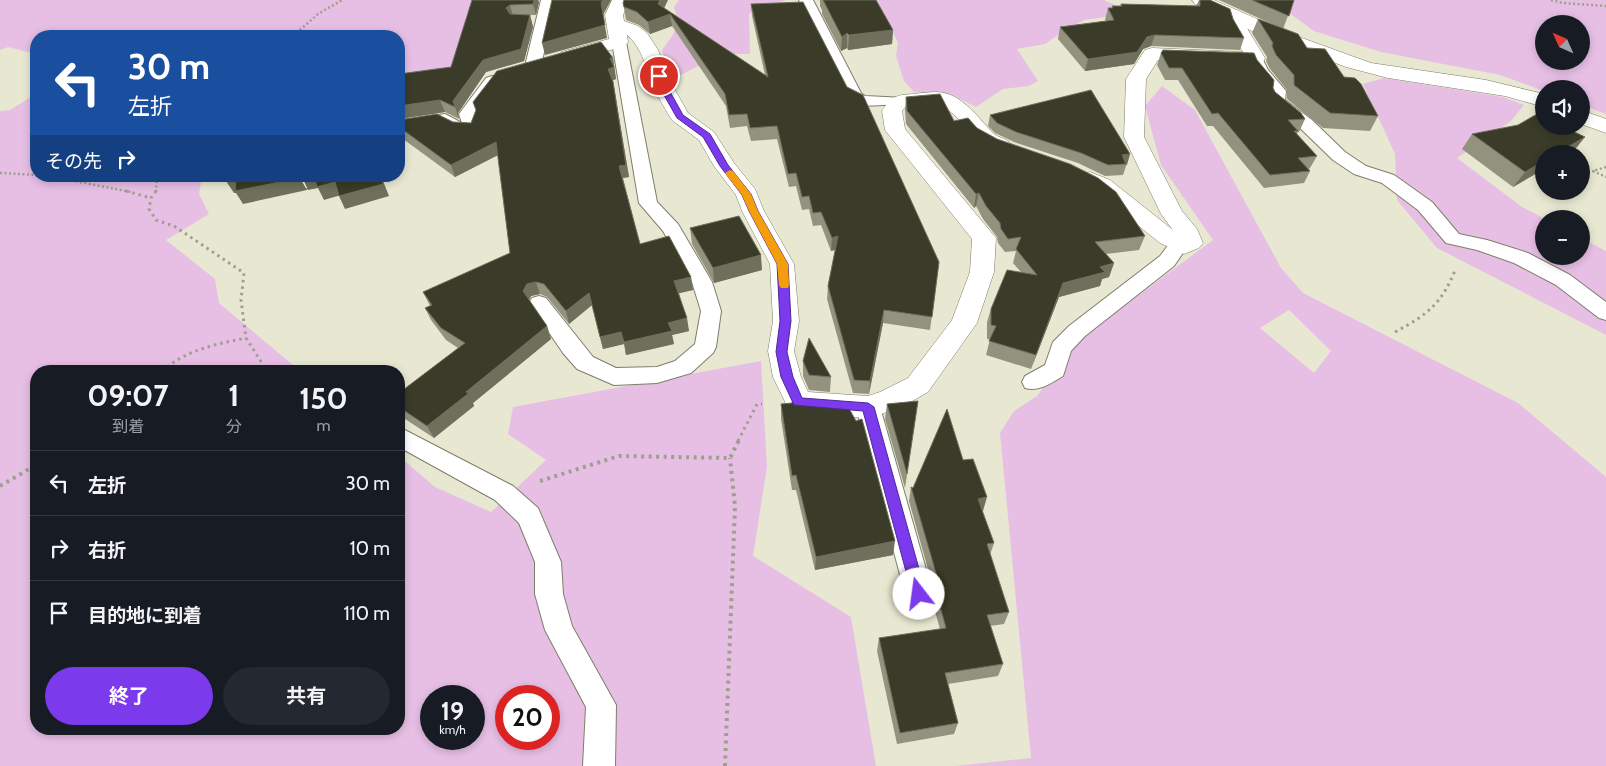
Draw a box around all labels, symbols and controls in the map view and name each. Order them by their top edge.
north arrow [1535,15,1590,70]
map controls [1535,15,1590,265]
text: 30 m [128,45,210,88]
icon: left [45,50,110,115]
pin [638,55,680,97]
icon: arrive [645,62,673,90]
button: sound [1535,80,1590,135]
text: 左折 [128,93,172,120]
icon: right [112,145,140,173]
button: + [1535,145,1590,200]
text: その先 [45,150,102,173]
button: − [1535,210,1590,265]
text: 09:07 [87,377,169,414]
text: 1 [228,377,239,414]
text: 150 [299,380,348,417]
text: m [316,416,330,435]
text: 到着 [112,417,144,436]
text: 分 [226,417,242,436]
icon: left [45,469,73,497]
text: 30 m [346,472,390,495]
text: 左折 [88,474,126,497]
icon: right [45,534,73,562]
text: 10 m [350,537,390,560]
text: 右折 [88,539,126,562]
position arrow [892,567,944,619]
icon: arrive [45,599,73,627]
text: 110 m [343,602,390,625]
text: 目的地に到着 [88,604,202,627]
button: 終了 [45,667,213,725]
button: 共有 [223,667,390,725]
speed limit sign: 20 [495,685,560,750]
text: 19 [441,696,464,726]
text: km/h [439,722,466,737]

